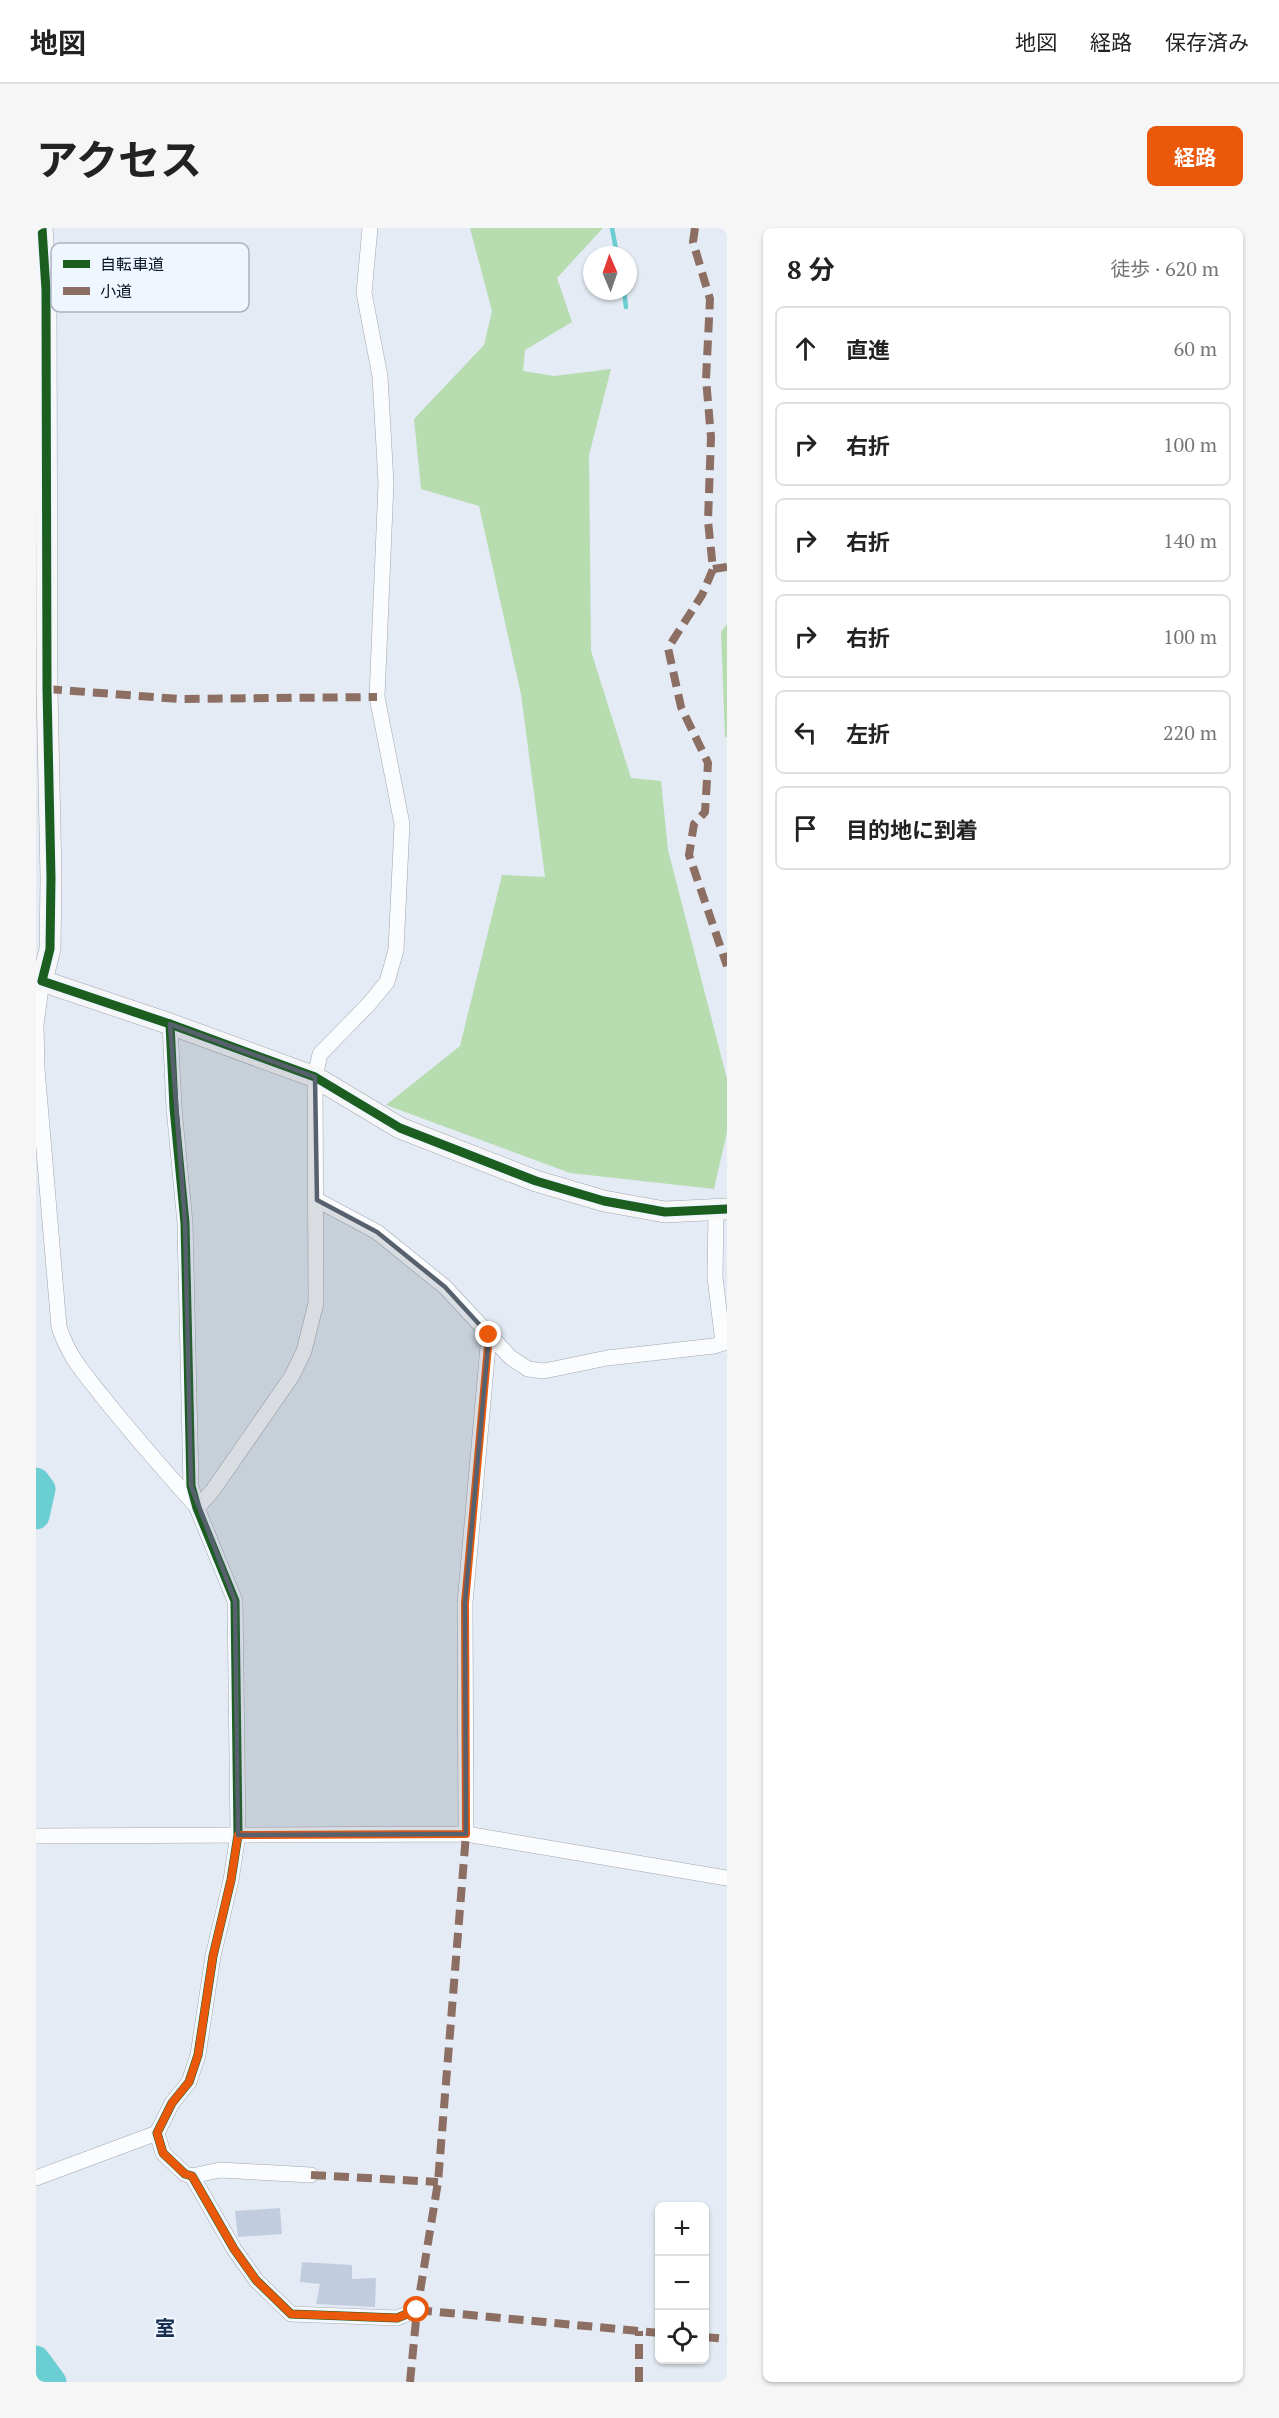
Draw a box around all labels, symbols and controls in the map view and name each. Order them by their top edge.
text: 地図 [30,24,86,61]
text: 地図 [1015,28,1057,56]
text: 経路 [1090,28,1132,56]
text: 保存済み [1165,28,1249,56]
button: 経路 [1147,126,1243,186]
text: アクセス [36,131,202,187]
legend [51,243,249,312]
north arrow [583,246,637,300]
text: 8 分 [787,252,835,286]
text: 自転車道 [100,253,164,275]
text: 徒歩 · 620 m [1110,255,1219,282]
text: 小道 [100,280,132,302]
icon: ahead [789,332,822,365]
text: 直進 [846,335,890,364]
text: 60 m [1174,335,1217,362]
icon: right [789,428,822,461]
text: 右折 [846,431,890,460]
text: 100 m [1163,431,1217,458]
icon: right [789,524,822,557]
text: 右折 [846,527,890,556]
text: 140 m [1163,527,1217,554]
icon: right [789,620,822,653]
text: 右折 [846,623,890,652]
text: 100 m [1163,623,1217,650]
icon: left [789,716,822,749]
text: 左折 [846,719,890,748]
text: 220 m [1163,719,1217,746]
icon: arrive [789,812,822,845]
text: 目的地に到着 [846,815,978,844]
route end [475,1321,501,1347]
map controls [655,2202,709,2364]
button: + [655,2202,709,2256]
button: − [655,2256,709,2310]
route start [403,2296,429,2322]
button: locate [655,2310,709,2364]
district label: 室 [155,2314,175,2341]

